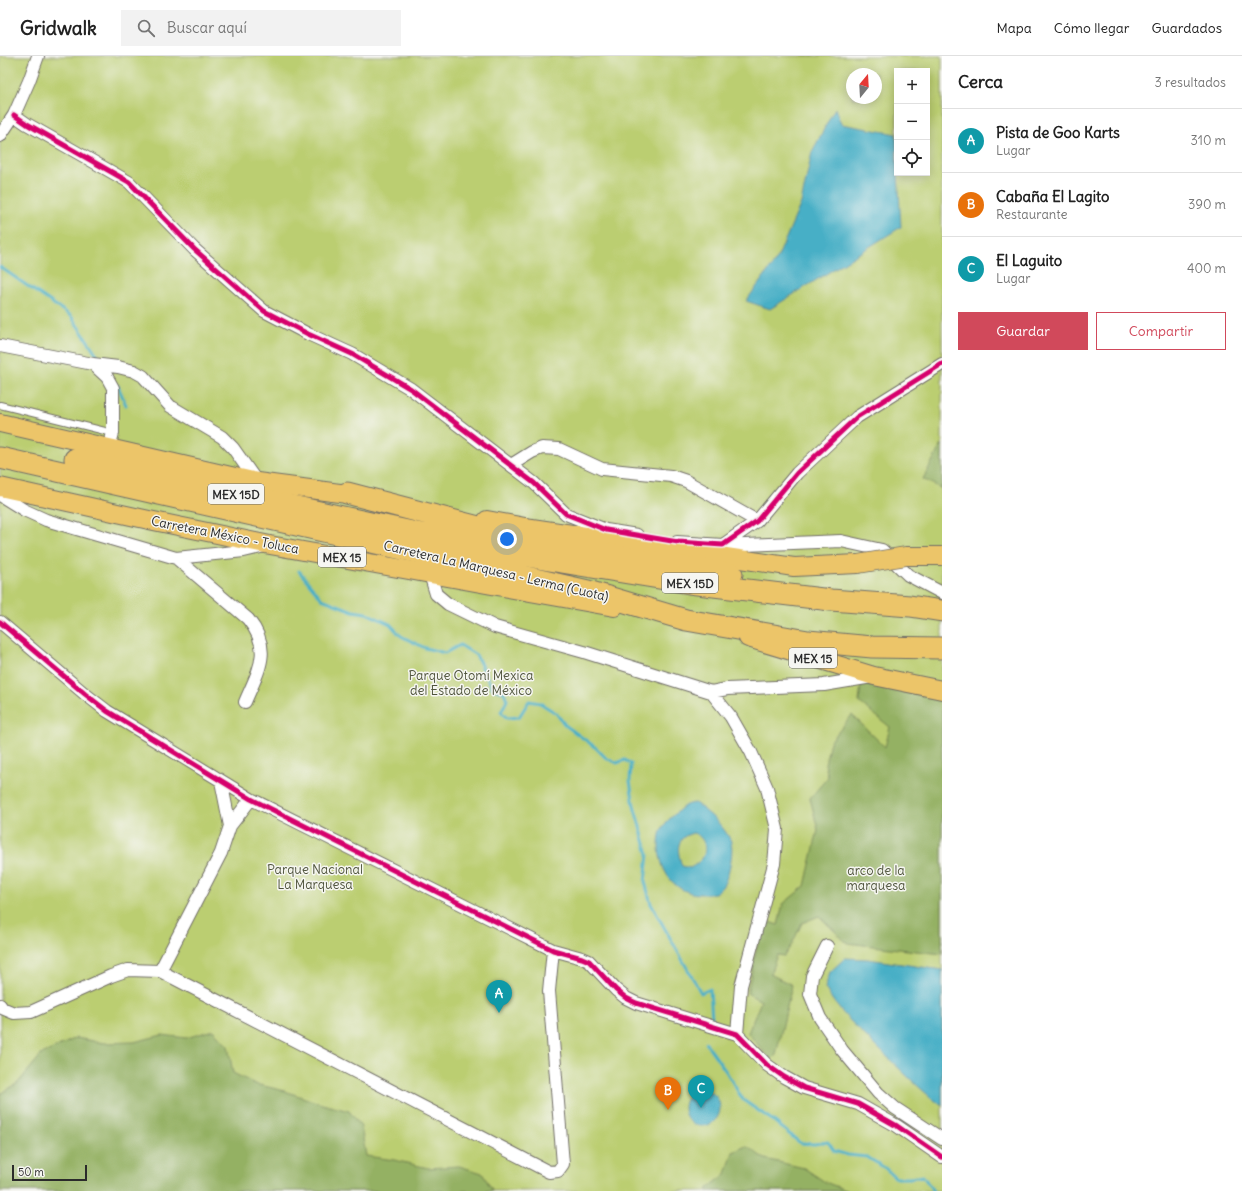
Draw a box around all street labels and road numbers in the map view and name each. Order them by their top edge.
road number: MEX 15D [208,484,264,504]
street label: Carretera México - Toluca [150,512,300,558]
street label: Carretera La Marquesa - Lerma (Cuota) [382,537,610,605]
road number: MEX 15 [318,547,366,567]
road number: MEX 15D [662,573,718,593]
road number: MEX 15 [789,648,837,668]

